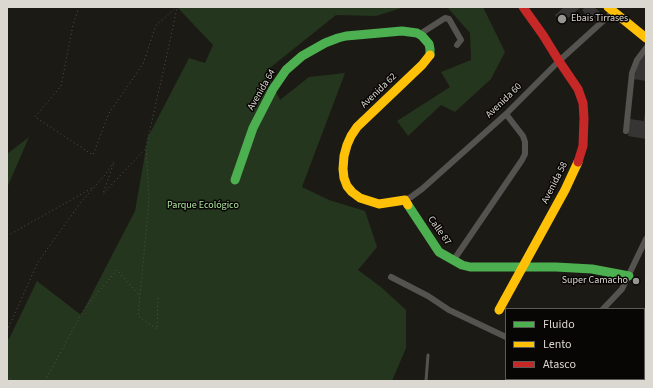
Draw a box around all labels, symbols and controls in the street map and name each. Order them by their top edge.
marker: Ebais Tirrases [556,13,568,25]
place label: Ebais Tirrases [571,13,628,25]
street label: Avenida 64 [245,67,279,113]
street label: Avenida 62 [358,71,400,111]
street label: Avenida 60 [483,81,525,121]
street label: Avenida 58 [539,160,571,206]
park label: Parque Ecológico [167,200,239,212]
street label: Calle 87 [425,214,453,248]
place label: Super Camacho [562,275,628,287]
marker: Super Camacho [631,276,641,286]
legend [505,308,645,380]
text: Fluido [543,316,575,333]
text: Lento [543,336,572,353]
text: Atasco [543,356,576,373]

